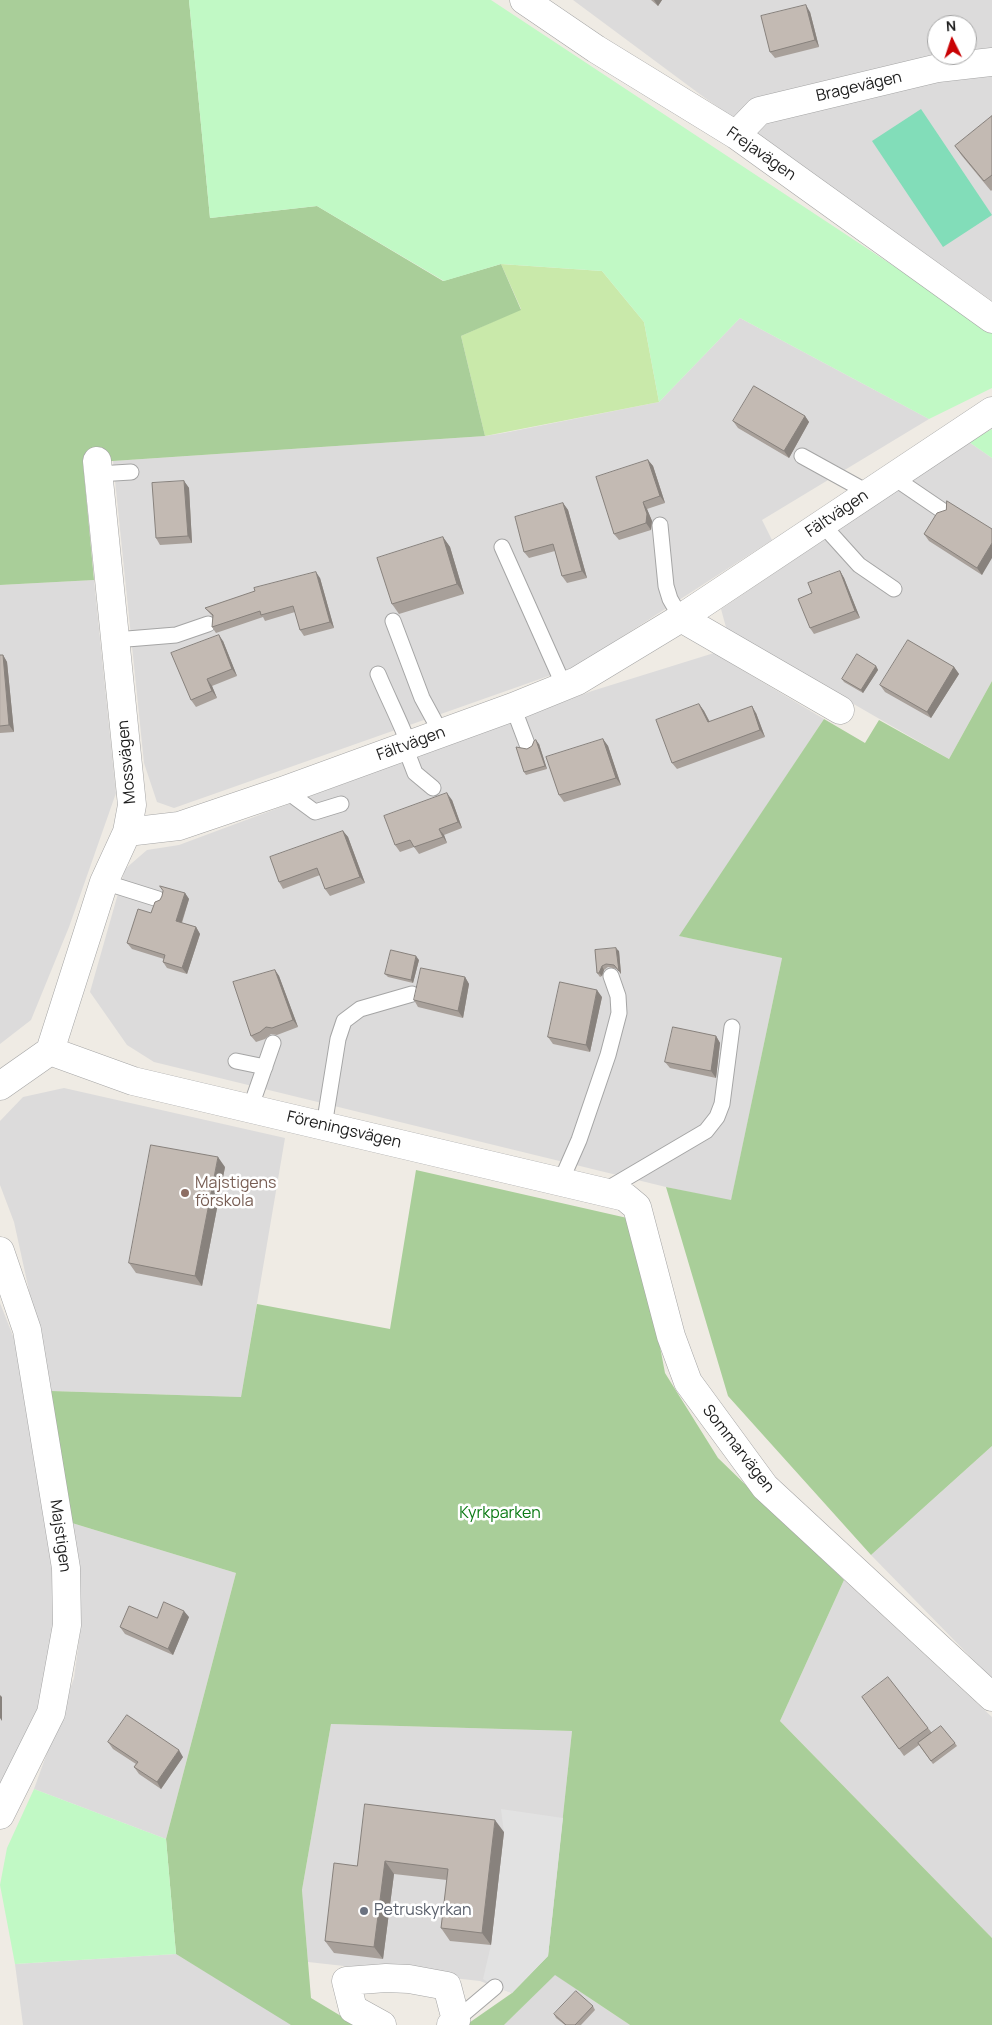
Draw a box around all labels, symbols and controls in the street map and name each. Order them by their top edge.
north arrow [927,15,977,65]
text: N [945,16,957,35]
street label: Bragevägen [814,68,904,106]
street label: Frejavägen [723,123,799,185]
street label: Fältvägen [802,486,872,542]
street label: Mossvägen [114,719,140,805]
street label: Fältvägen [374,723,448,765]
street label: Föreningsvägen [285,1107,403,1153]
place label: Majstigens förskola [195,1174,276,1212]
marker: Majstigens förskola [179,1187,191,1199]
street label: Sommarvägen [698,1401,778,1497]
street label: Majstigen [45,1499,75,1573]
park label: Kyrkparken [459,1504,541,1524]
place label: Petruskyrkan [374,1901,472,1921]
marker: Petruskyrkan [358,1905,370,1917]

